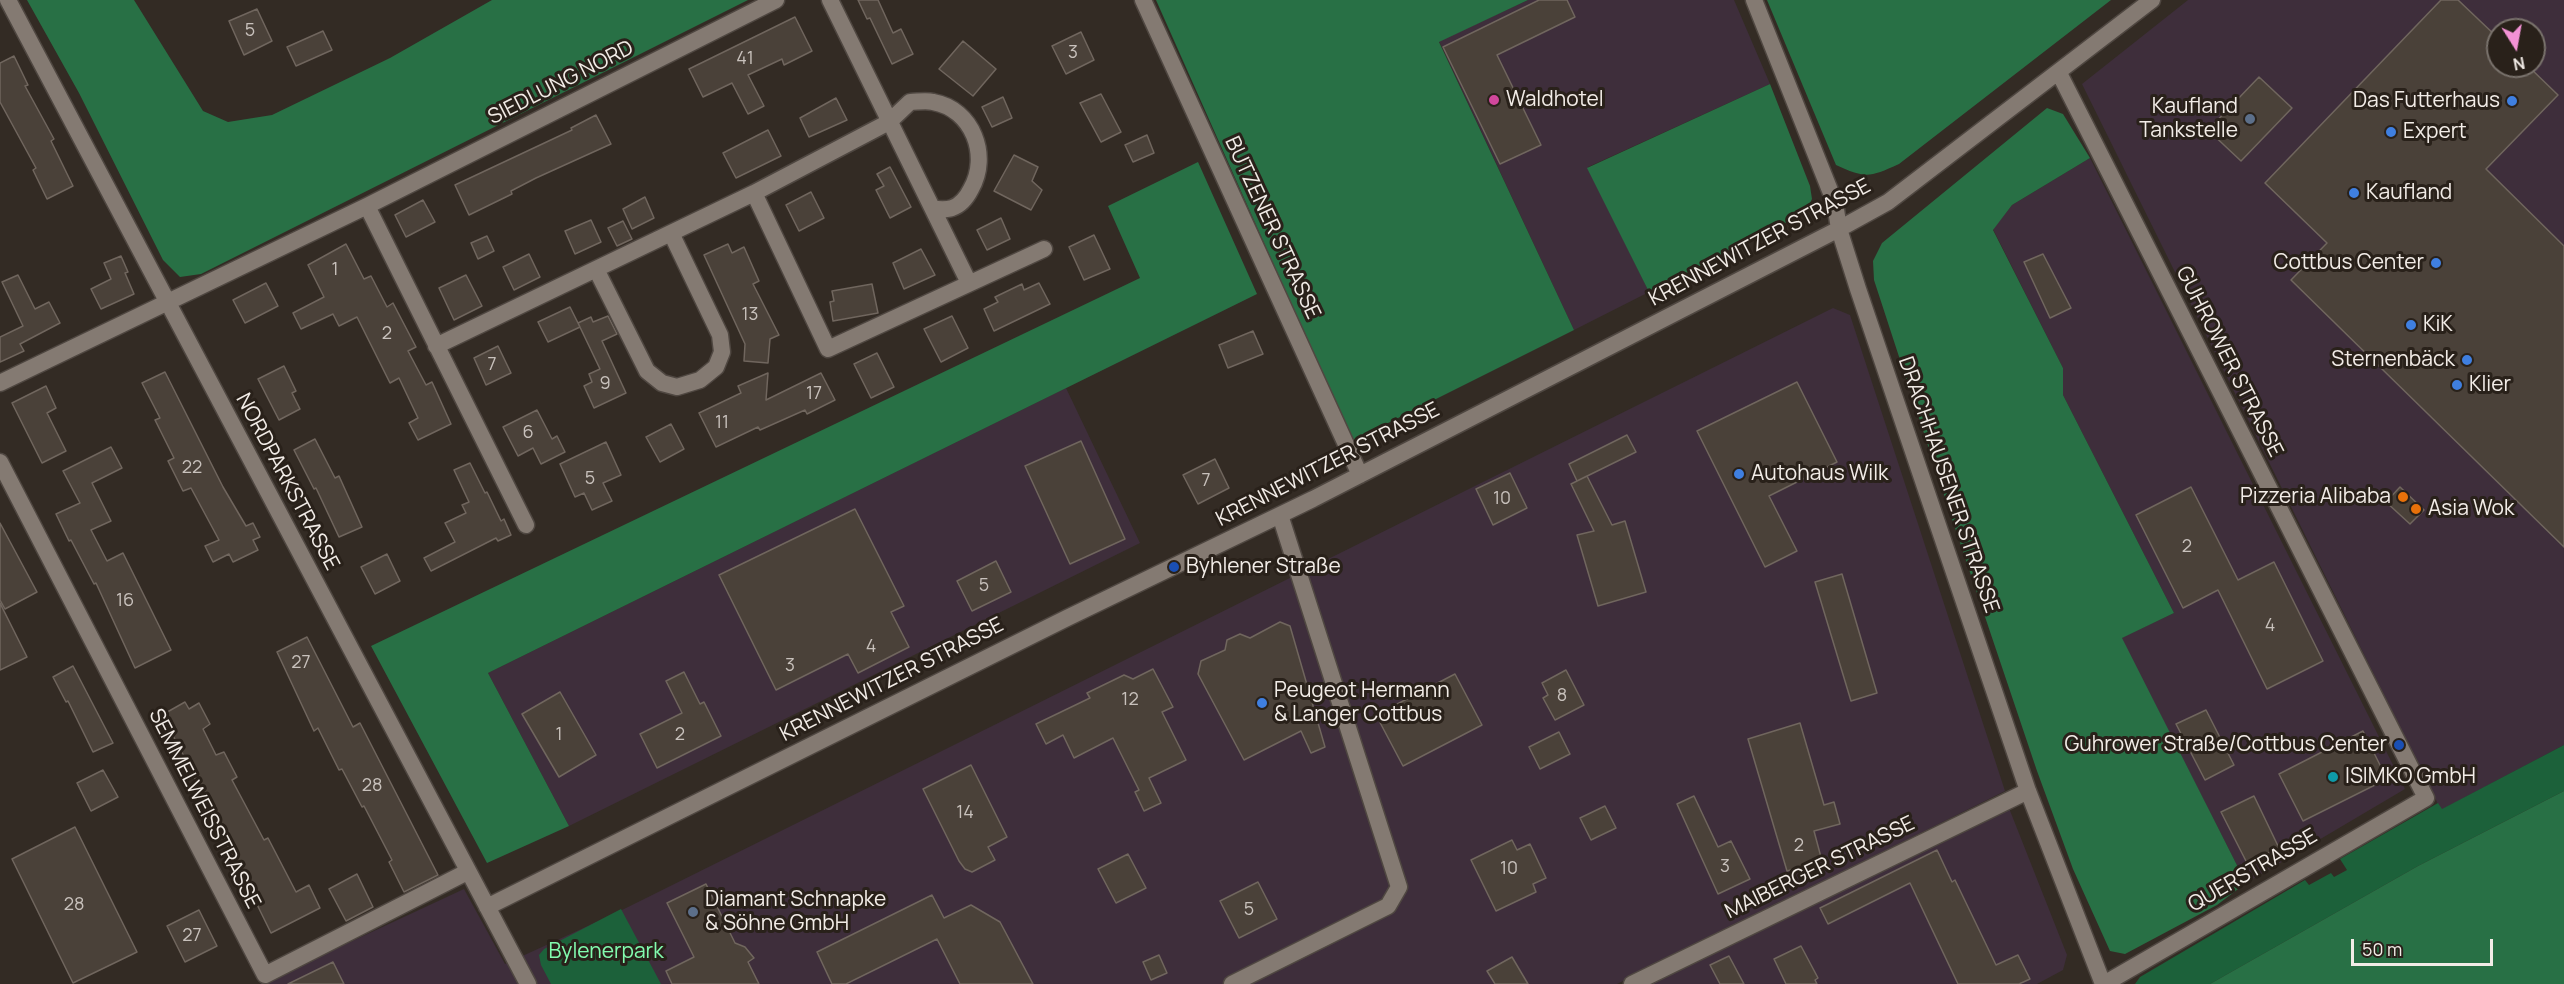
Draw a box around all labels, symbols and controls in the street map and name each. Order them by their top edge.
north arrow [2486,18,2546,78]
house number: 5 [245,20,255,42]
street label: SIEDLUNG NORD [484,36,638,130]
house number: 3 [1068,42,1078,64]
house number: 41 [736,48,754,70]
text: N [2511,52,2527,76]
place label: Waldhotel [1506,87,1604,113]
place label: Das Futterhaus [2353,88,2500,114]
marker: Waldhotel [1487,93,1501,107]
place label: Kaufland Tankstelle [2139,94,2238,144]
marker: Das Futterhaus [2505,94,2519,108]
marker: Kaufland Tankstelle [2243,112,2257,126]
place label: Expert [2403,119,2467,145]
marker: Expert [2384,125,2398,139]
street label: BUTZENER STRASSE [1219,133,1325,323]
street label: KRENNEWITZER STRASSE [1645,174,1875,312]
place label: Kaufland [2366,180,2452,206]
marker: Kaufland [2347,186,2361,200]
place label: Cottbus Center [2274,250,2424,276]
marker: Cottbus Center [2429,256,2443,270]
house number: 1 [331,259,339,281]
street label: GUHROWER STRASSE [2170,262,2288,462]
house number: 13 [742,304,758,326]
place label: KiK [2423,312,2453,338]
marker: KiK [2404,318,2418,332]
house number: 2 [382,323,392,345]
place label: Sternenbäck [2331,347,2455,373]
marker: Sternenbäck [2460,353,2474,367]
house number: 7 [487,354,497,376]
street label: DRACHHAUSENER STRASSE [1892,354,2004,616]
place label: Klier [2469,372,2511,398]
house number: 9 [599,373,611,395]
marker: Klier [2450,378,2464,392]
house number: 17 [806,383,822,405]
street label: NORDPARKSTRASSE [230,389,344,575]
street label: KRENNEWITZER STRASSE [1212,398,1444,532]
house number: 11 [715,412,729,434]
house number: 6 [522,422,534,444]
house number: 22 [182,457,202,479]
place label: Autohaus Wilk [1751,461,1888,487]
marker: Autohaus Wilk [1732,467,1746,481]
house number: 5 [585,468,595,490]
house number: 7 [1201,470,1211,492]
place label: Pizzeria Alibaba [2240,484,2391,510]
house number: 10 [1493,488,1511,510]
marker: Pizzeria Alibaba [2396,490,2410,504]
place label: Asia Wok [2428,496,2514,522]
marker: Asia Wok [2409,502,2423,516]
house number: 2 [2182,536,2192,558]
place label: Byhlener Straße [1186,554,1341,580]
marker: Byhlener Straße [1167,560,1181,574]
house number: 5 [979,575,989,597]
house number: 16 [116,590,134,612]
street label: KRENNEWITZER STRASSE [776,613,1008,747]
house number: 4 [2265,615,2275,637]
house number: 4 [866,636,876,658]
house number: 27 [291,652,311,674]
house number: 3 [785,655,795,677]
place label: Peugeot Hermann & Langer Cottbus [1274,678,1450,728]
house number: 8 [1557,685,1567,707]
house number: 12 [1121,689,1139,711]
marker: Peugeot Hermann & Langer Cottbus [1255,696,1269,710]
street label: SEMMELWEISSTRASSE [143,705,265,913]
house number: 1 [555,724,563,746]
house number: 2 [675,724,685,746]
place label: Guhrower Straße/Cottbus Center [2065,732,2387,758]
marker: Guhrower Straße/Cottbus Center [2392,738,2406,752]
place label: ISIMKO GmbH [2345,764,2476,790]
marker: ISIMKO GmbH [2326,770,2340,784]
house number: 28 [362,775,382,797]
house number: 14 [956,802,974,824]
street label: MAIBERGER STRASSE [1721,811,1919,925]
street label: QUERSTRASSE [2184,824,2322,918]
house number: 2 [1794,835,1804,857]
house number: 3 [1720,856,1730,878]
house number: 10 [1500,858,1518,880]
place label: Diamant Schnapke & Söhne GmbH [705,887,886,937]
house number: 28 [64,894,84,916]
house number: 5 [1244,899,1254,921]
marker: Diamant Schnapke & Söhne GmbH [686,905,700,919]
house number: 27 [182,925,202,947]
scale bar [2354,927,2496,965]
text: 50 m [2362,937,2402,961]
park label: Bylenerpark [548,939,664,965]

